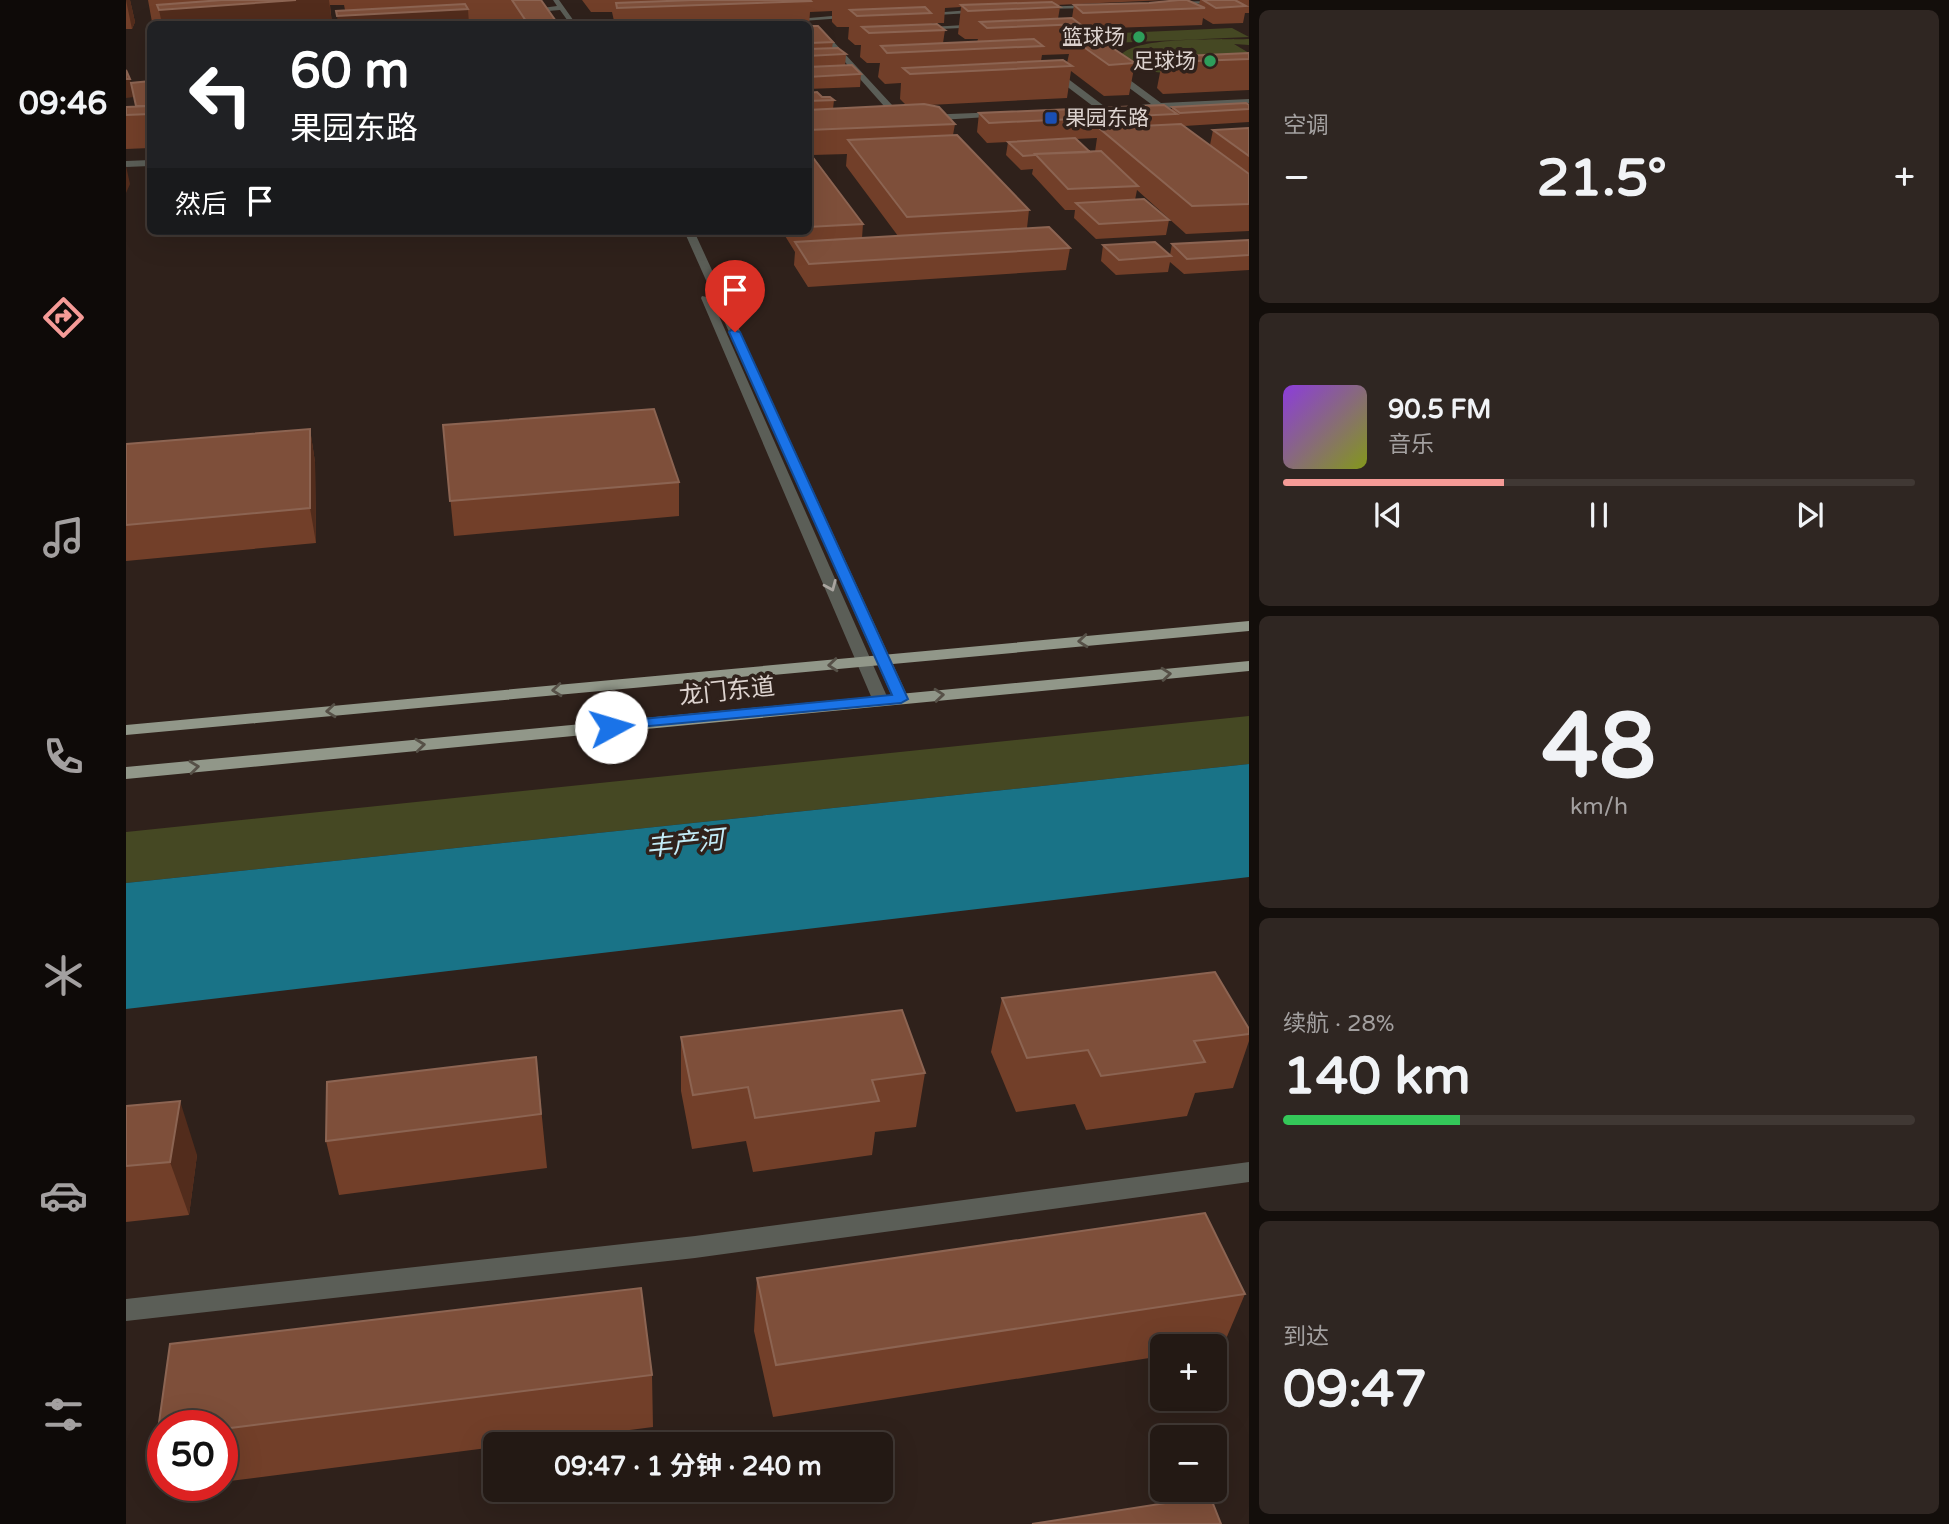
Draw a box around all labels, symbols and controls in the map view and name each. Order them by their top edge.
place label: 篮球场 [1062,25,1125,50]
marker: 篮球场 [1131,29,1147,45]
text: 60 m [290,42,409,101]
icon: left [175,49,266,140]
place label: 足球场 [1133,49,1196,74]
marker: 足球场 [1202,53,1218,69]
text: 09:46 [19,85,107,123]
place label: 果园东路 [1065,106,1149,131]
text: 果园东路 [290,110,418,148]
marker: 果园东路 [1043,110,1059,126]
text: 空调 [1283,112,1329,140]
text: 21.5° [1537,147,1667,210]
text: − [1283,155,1310,201]
text: + [1894,155,1915,201]
icon: arrive [241,182,279,220]
text: 然后 [175,189,227,220]
pin [705,260,765,332]
icon: arrive [716,271,754,309]
icon: directions [39,293,88,342]
text: 90.5 FM [1388,394,1491,425]
text: 音乐 [1388,431,1434,459]
icon: previous [1369,496,1407,534]
icon: pause [1580,496,1618,534]
icon: next [1791,496,1829,534]
icon: music [39,513,88,562]
one-way arrow [823,579,837,591]
one-way arrow [1078,634,1089,649]
one-way arrow [827,657,838,672]
one-way arrow [1160,666,1172,681]
street label: 龙门东道 [678,672,776,711]
one-way arrow [551,682,562,697]
one-way arrow [934,688,945,703]
position arrow [574,690,648,764]
text: 48 [1542,692,1656,802]
one-way arrow [325,703,336,718]
icon: phone [39,732,88,781]
one-way arrow [415,738,426,753]
one-way arrow [189,760,200,775]
text: km/h [1570,793,1628,821]
water label: 丰产河 [645,823,730,863]
icon: climate [39,951,88,1000]
text: 续航 · 28% [1283,1010,1395,1038]
text: 140 km [1283,1045,1471,1108]
icon: car [39,1171,88,1220]
text: 到达 [1283,1323,1329,1351]
map controls [1150,1334,1227,1502]
button: + [1150,1334,1227,1411]
text: 09:47 [1283,1358,1427,1421]
icon: filters [39,1390,88,1439]
speed limit sign: 50 [147,1410,238,1501]
button: − [1150,1425,1227,1502]
text: 09:47 · 1 分钟 · 240 m [554,1451,822,1482]

